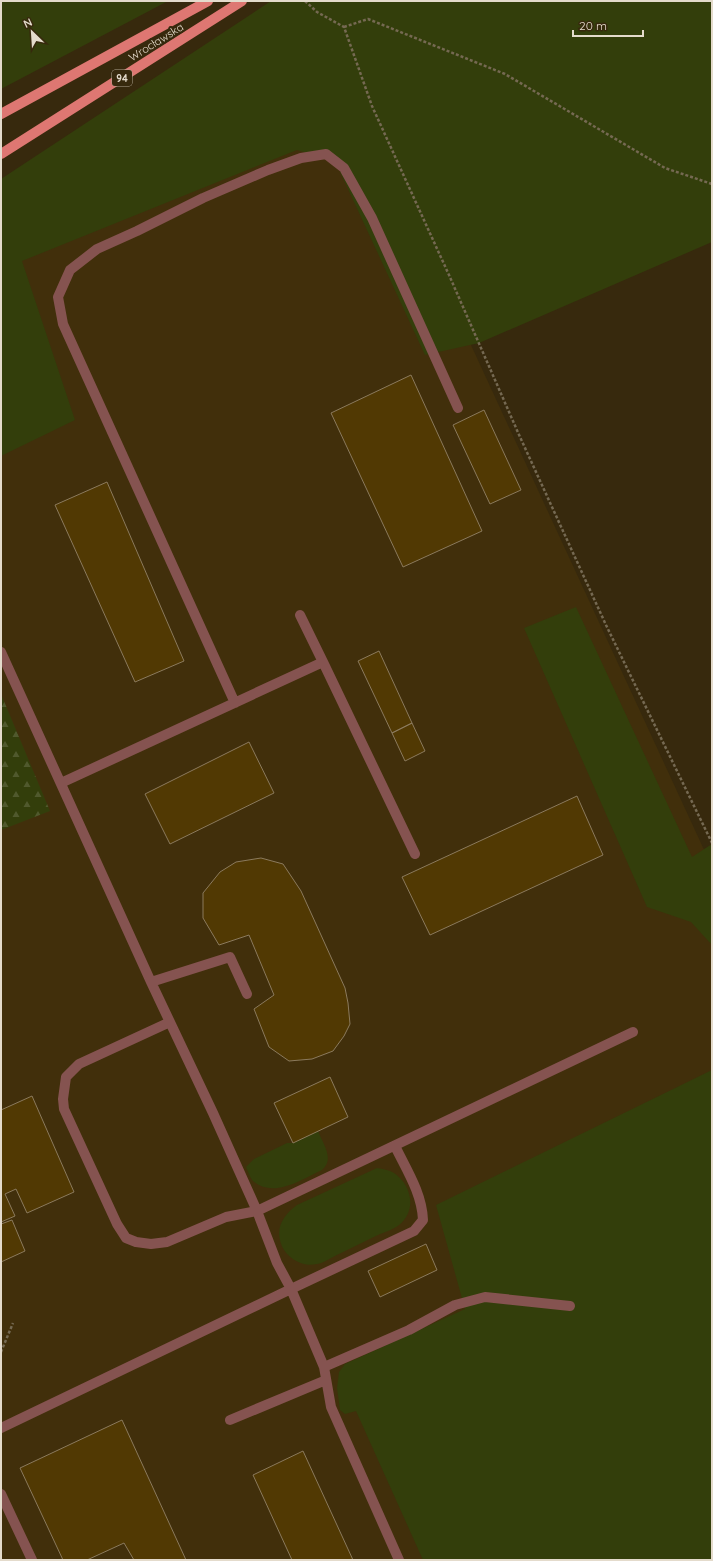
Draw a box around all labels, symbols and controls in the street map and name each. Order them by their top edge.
north arrow [12,12,52,52]
scale bar [573,12,643,38]
text: N [21,15,34,31]
text: 20 m [579,18,607,33]
street label: Wrocławska [126,20,186,64]
road number: 94 [112,70,132,86]

